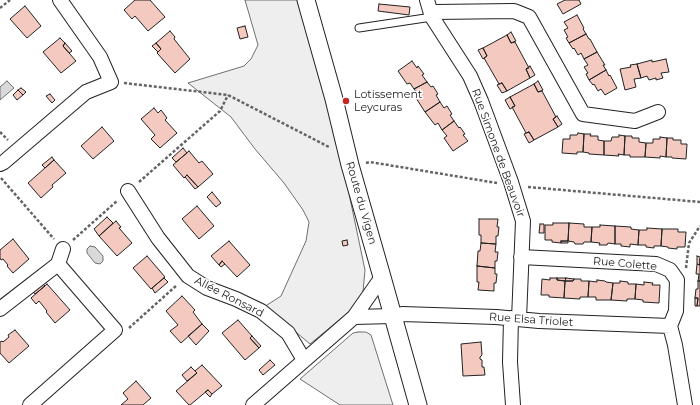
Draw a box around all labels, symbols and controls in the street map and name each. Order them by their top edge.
street label: Rue Simone de Beauvoir [469,87,527,219]
place label: Lotissement Leycuras [354,88,422,114]
marker: Lotissement Leycuras [341,96,351,106]
street label: Route du Vigen [343,160,379,246]
street label: Rue Colette [592,255,658,273]
street label: Allée Ronsard [192,274,266,320]
street label: Rue Elsa Triolet [488,310,574,330]

